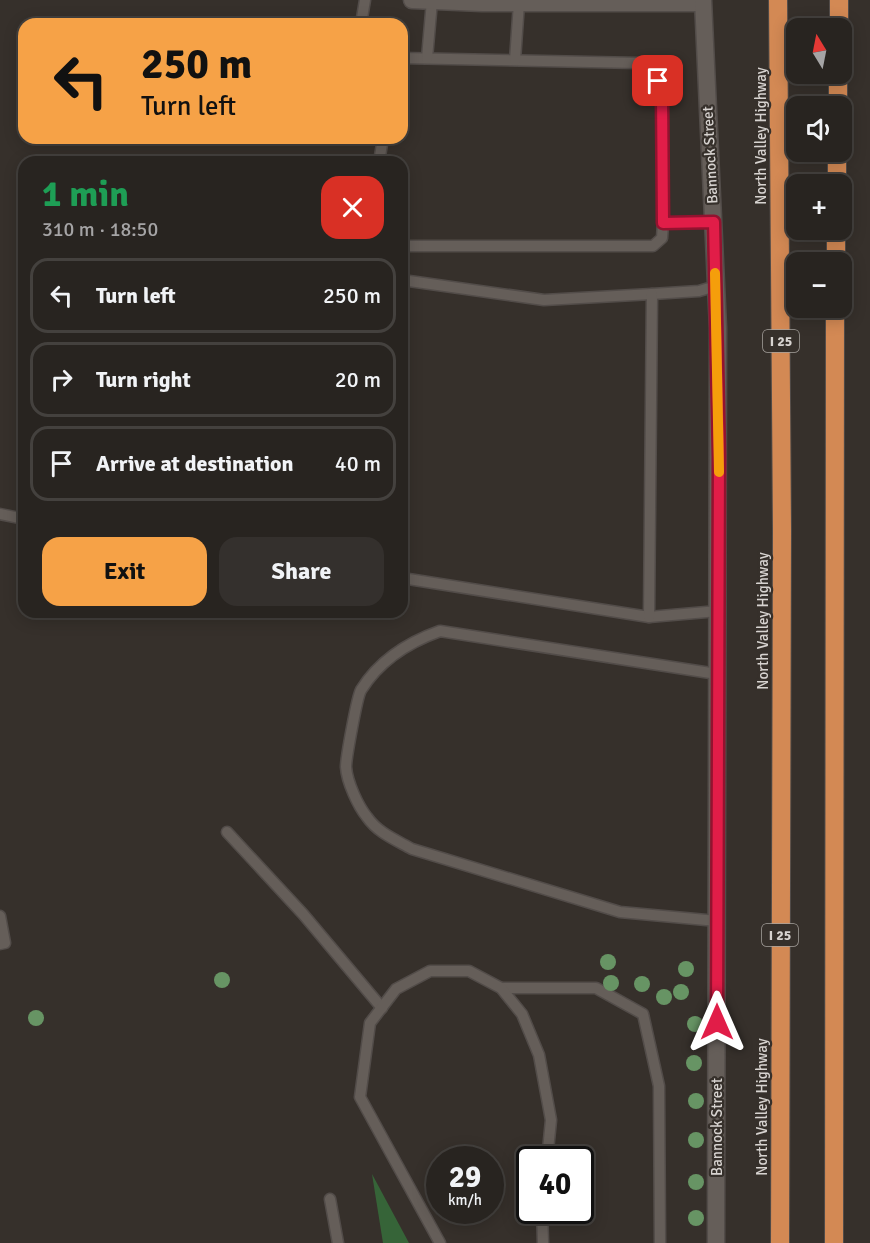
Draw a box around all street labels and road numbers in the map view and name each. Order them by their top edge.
street label: North Valley Highway [752,67,770,205]
street label: Bannock Street [698,106,722,204]
road number: I 25 [763,330,799,352]
street label: North Valley Highway [754,552,772,690]
road number: I 25 [762,924,798,946]
street label: North Valley Highway [753,1038,771,1176]
street label: Bannock Street [708,1078,726,1176]

